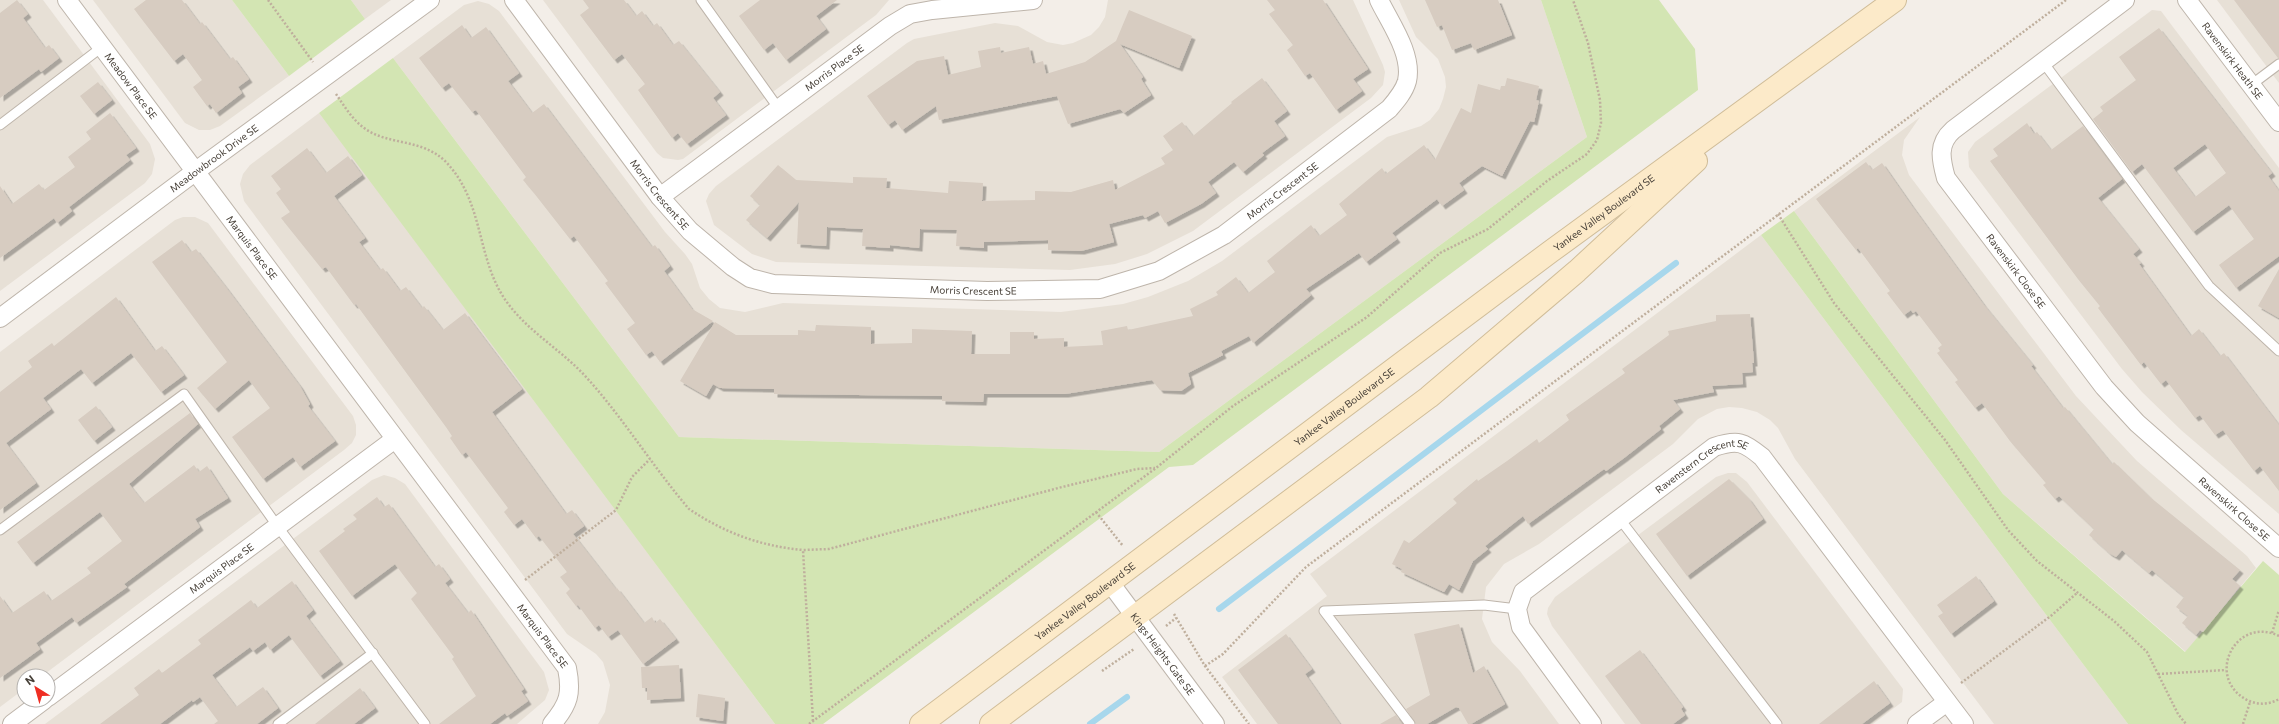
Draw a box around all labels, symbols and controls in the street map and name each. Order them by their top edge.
street label: Ravenskirk Heath SE [2200,20,2266,102]
street label: Morris Place SE [802,42,866,93]
street label: Meadow Place SE [102,50,160,121]
street label: Meadowbrook Drive SE [167,122,260,195]
street label: Morris Crescent SE [628,157,692,232]
street label: Morris Crescent SE [1244,159,1320,222]
street label: Yankee Valley Boulevard SE [1551,172,1657,254]
street label: Marquis Place SE [224,213,280,282]
street label: Ravenskirk Close SE [1984,231,2048,311]
street label: Morris Crescent SE [930,283,1017,297]
street label: Yankee Valley Boulevard SE [1292,365,1397,448]
street label: Ravenstern Crescent SE [1653,437,1751,495]
street label: Ravenskirk Close SE [2196,474,2272,543]
street label: Marquis Place SE [187,540,256,596]
street label: Yankee Valley Boulevard SE [1032,559,1138,643]
street label: Marquis Place SE [515,601,571,670]
street label: Kings Heights Gate SE [1128,610,1197,697]
north arrow [16,668,56,708]
text: N [22,672,37,687]

